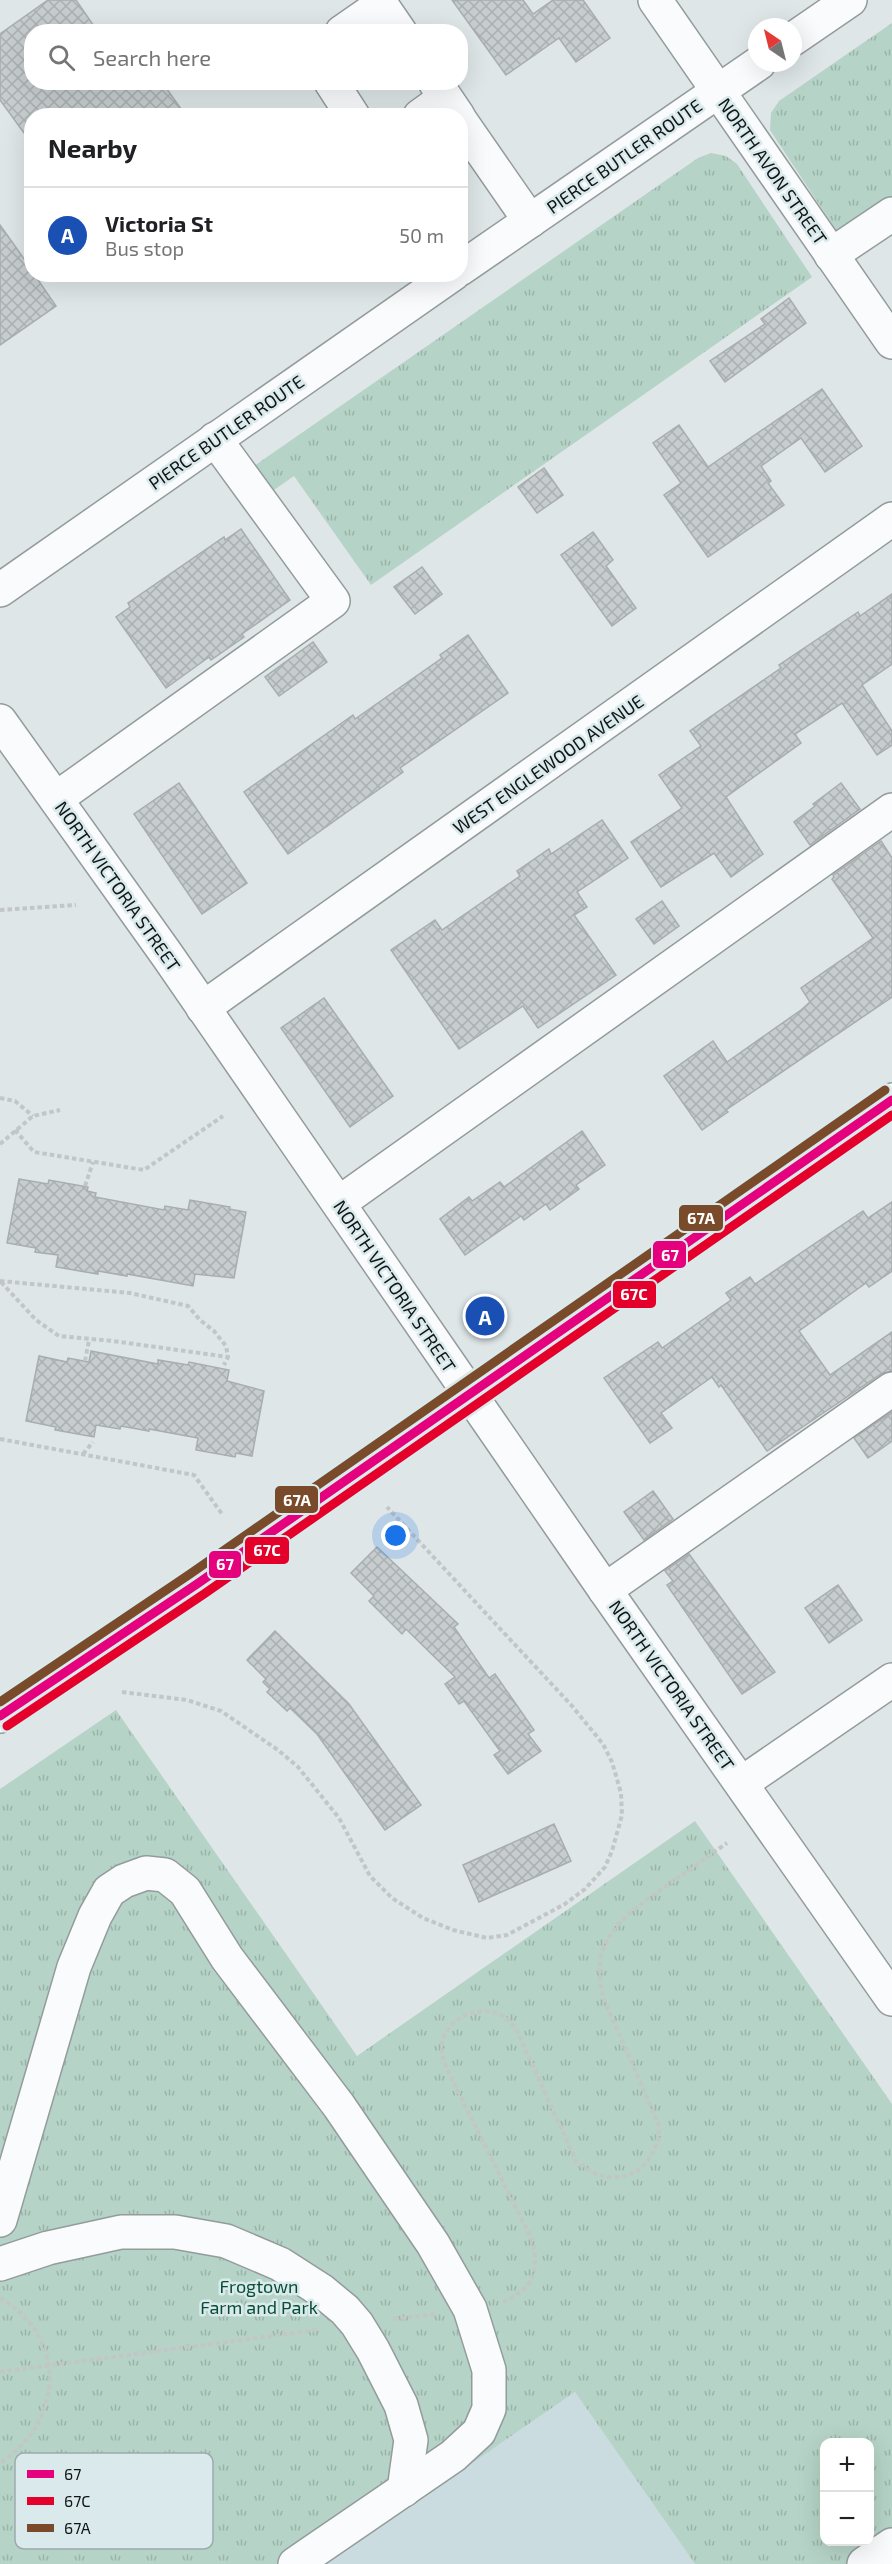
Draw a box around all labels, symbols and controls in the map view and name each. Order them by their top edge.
north arrow [748,18,802,72]
search box [24,24,468,90]
icon: search [45,41,78,74]
text: Search here [93,44,211,70]
street label: NORTH AVON STREET [714,93,832,249]
street label: PIERCE BUTLER ROUTE [542,94,706,218]
text: Nearby [48,132,137,163]
text: Victoria St [105,210,213,236]
text: A [61,223,74,247]
text: 50 m [399,223,444,247]
text: Bus stop [105,236,184,260]
street label: PIERCE BUTLER ROUTE [144,370,308,494]
street label: WEST ENGLEWOOD AVENUE [448,690,648,838]
street label: NORTH VICTORIA STREET [51,797,185,976]
street label: NORTH VICTORIA STREET [329,1196,461,1377]
line badge: 67A [678,1204,724,1232]
text: 67A [687,1208,715,1227]
line badge: 67 [652,1240,687,1269]
text: 67 [661,1245,679,1264]
line badge: 67C [612,1280,657,1309]
text: 67C [620,1284,648,1303]
pin: A [466,1294,504,1338]
line badge: 67A [274,1485,319,1514]
text: 67A [283,1490,311,1509]
your location [381,1521,410,1550]
line badge: 67C [244,1536,290,1565]
text: 67C [253,1540,281,1559]
line badge: 67 [208,1550,242,1579]
text: 67 [216,1554,234,1573]
street label: NORTH VICTORIA STREET [605,1596,739,1775]
park label: Frogtown Farm and Park [200,2275,318,2318]
map controls [820,2438,874,2546]
button: + [820,2438,874,2492]
legend [15,2453,213,2549]
text: 67 [64,2464,81,2483]
text: 67C [64,2491,90,2510]
button: − [820,2492,874,2546]
text: 67A [64,2518,91,2537]

